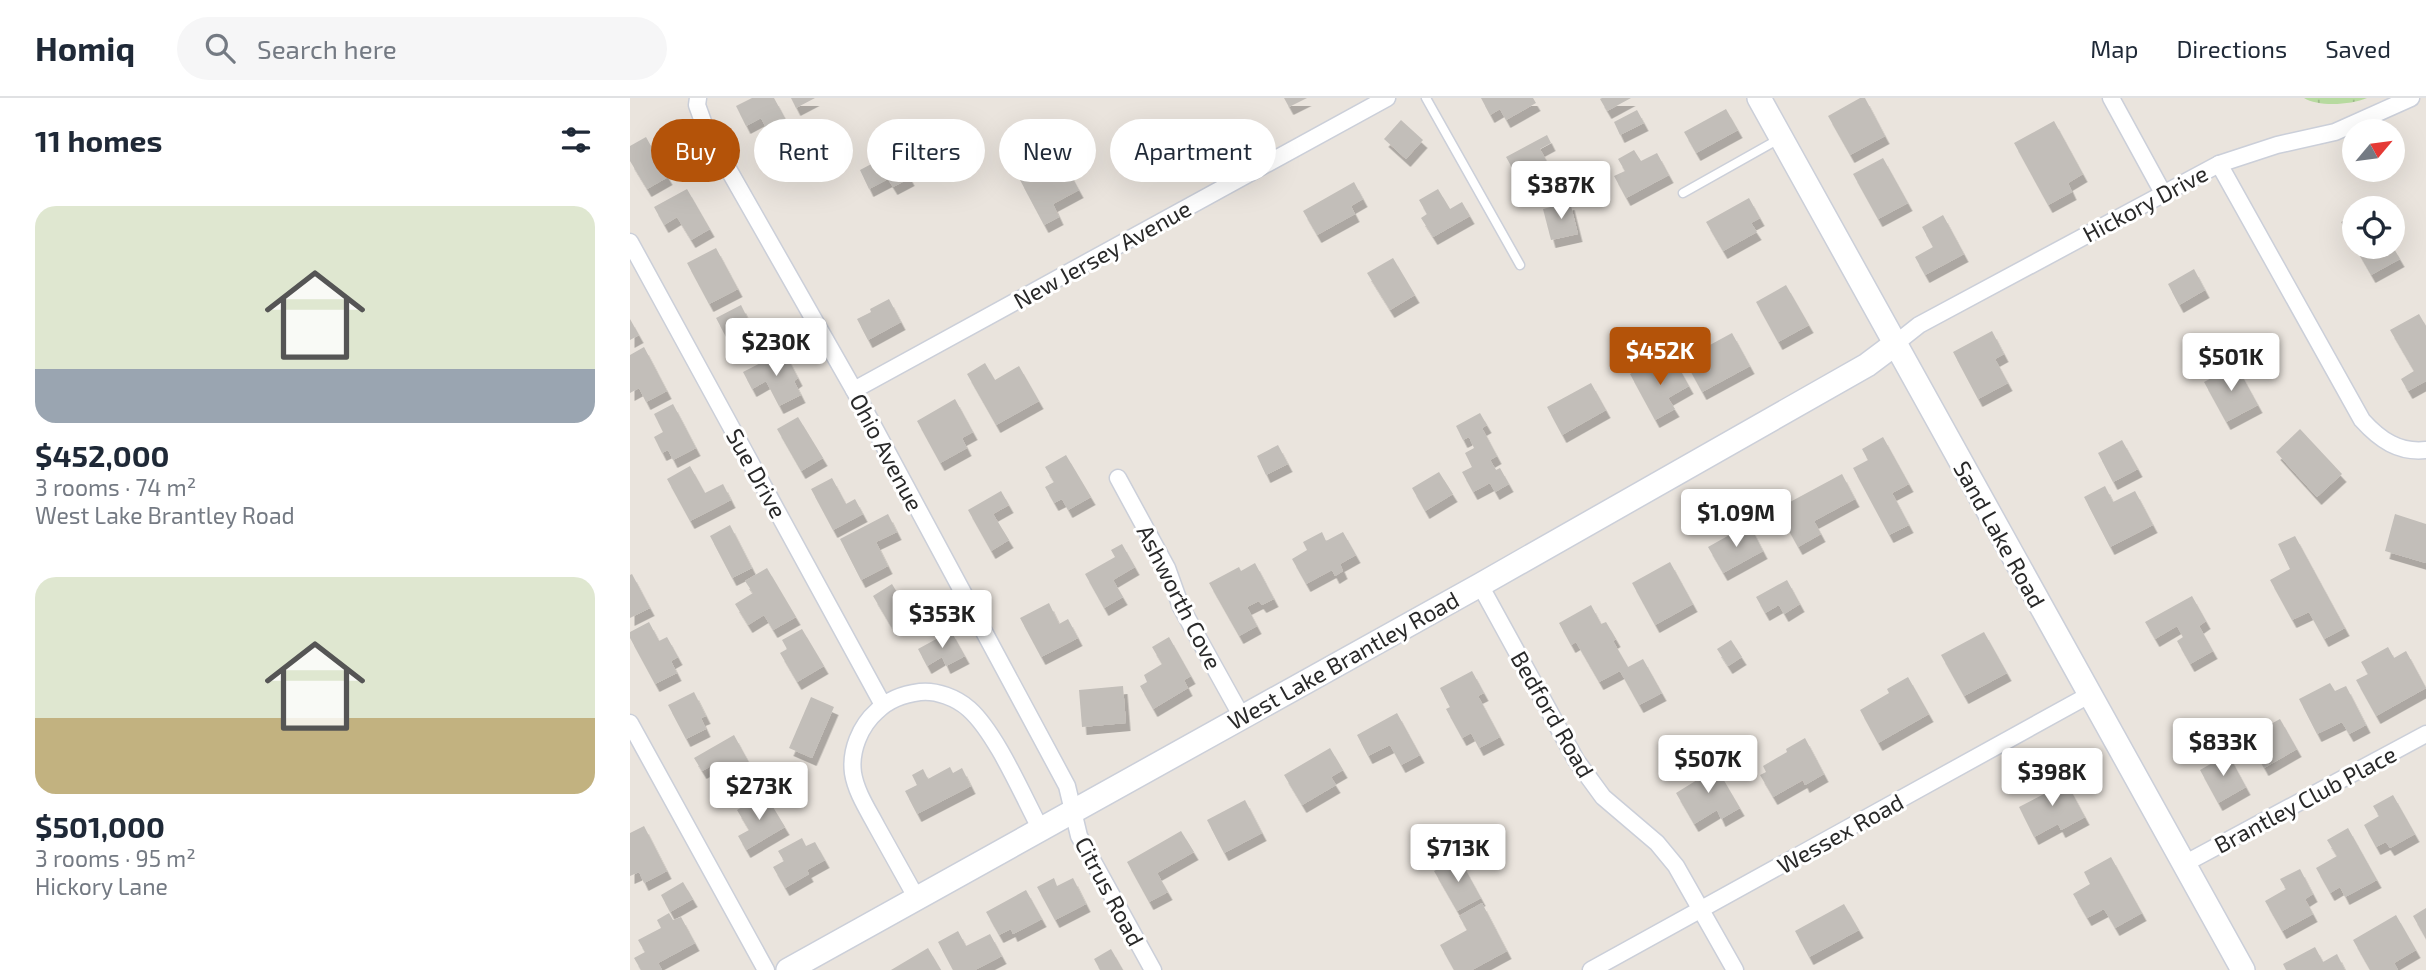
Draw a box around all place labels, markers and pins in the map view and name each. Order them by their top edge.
pin: $387K [1512,162,1610,221]
pin: $230K [727,318,825,378]
pin: $452K [1611,328,1709,387]
pin: $501K [2182,334,2280,393]
pin: $1.09M [1679,490,1793,549]
pin: $353K [893,590,991,650]
pin: $833K [2174,718,2272,778]
pin: $507K [1659,736,1757,795]
pin: $398K [2003,748,2101,808]
pin: $273K [710,762,808,822]
pin: $713K [1409,824,1507,884]

